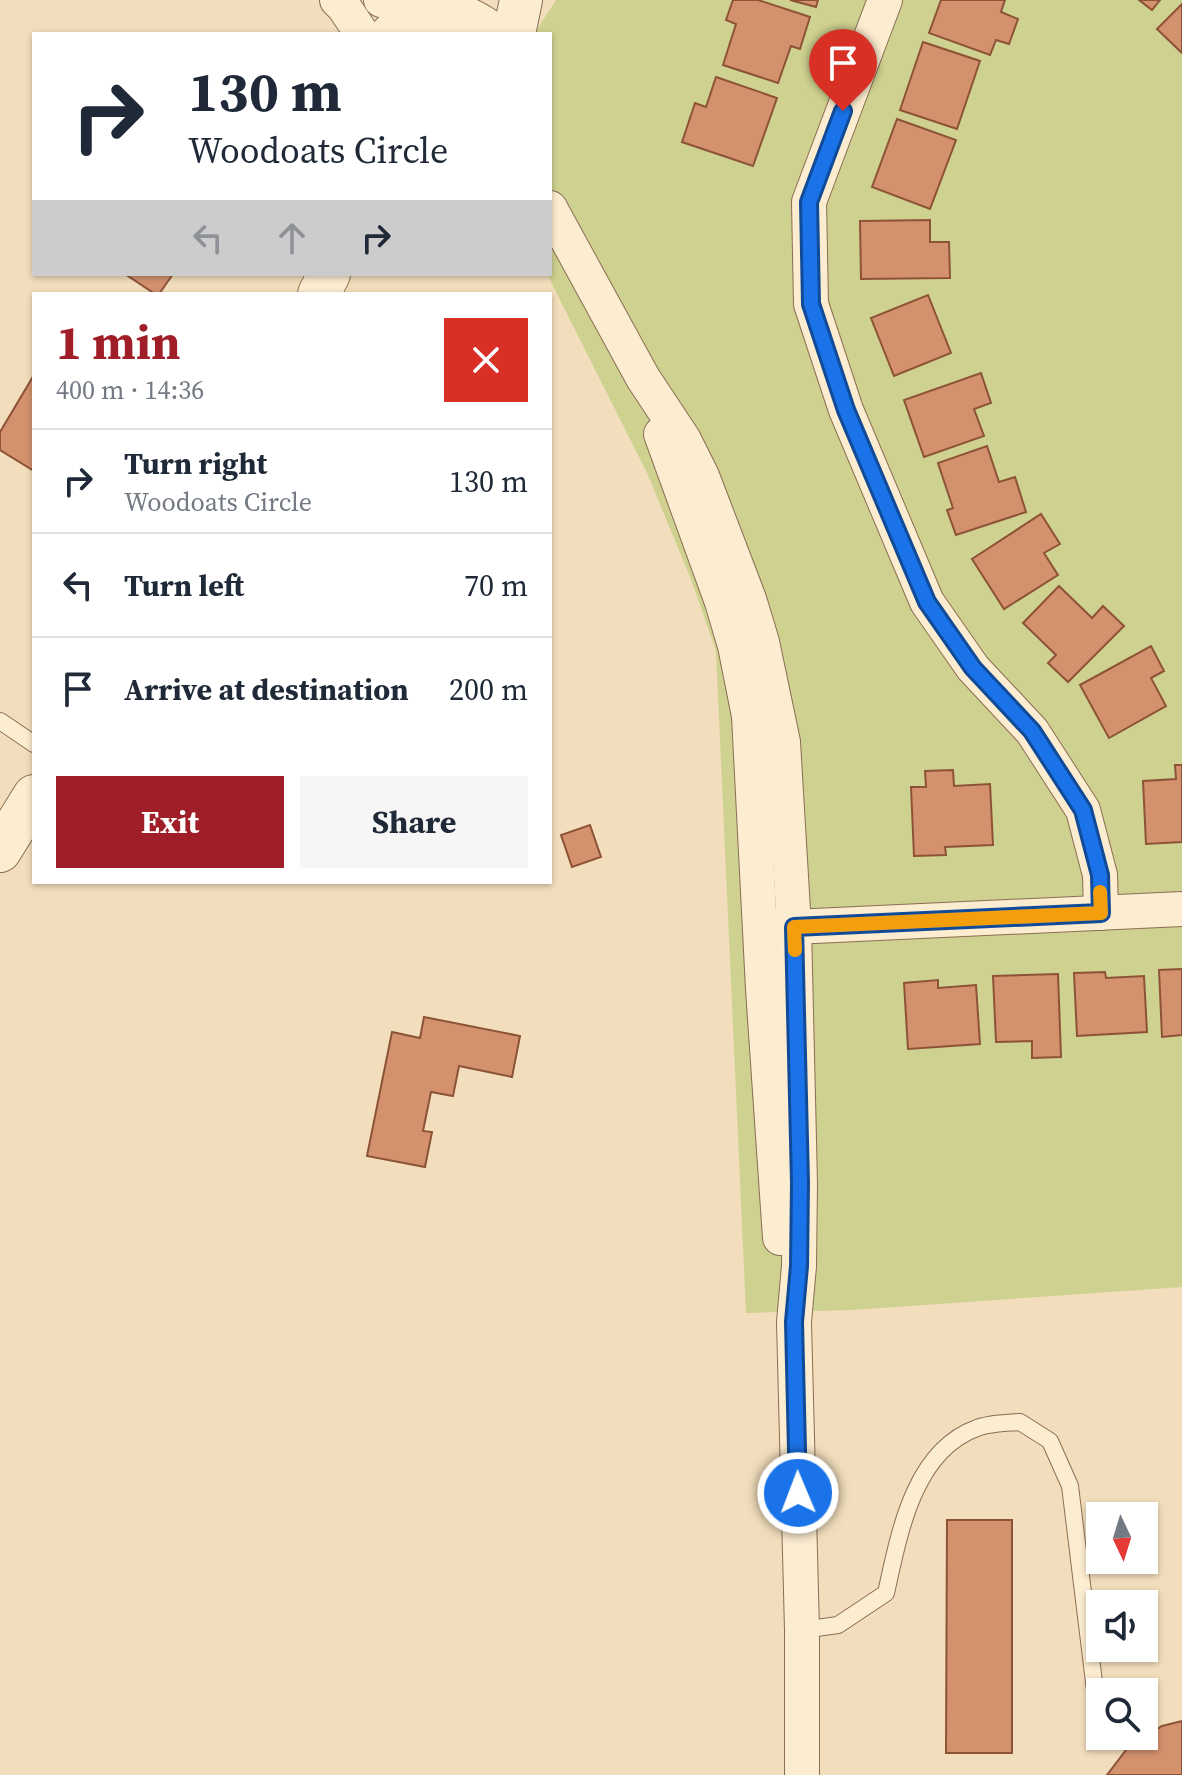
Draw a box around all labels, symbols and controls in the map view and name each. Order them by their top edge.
pin [809,29,877,111]
icon: arrive [821,41,865,85]
text: 130 m [188,53,342,130]
icon: right [56,64,160,168]
text: Woodoats Circle [188,126,448,175]
icon: left [186,216,230,260]
icon: ahead [270,216,314,260]
icon: right [354,216,398,260]
text: 1 min [56,309,181,375]
button: close [444,318,528,402]
text: 400 m · 14:36 [56,372,204,408]
text: Turn right [124,443,267,484]
icon: right [56,459,100,503]
text: 130 m [449,461,528,502]
text: Woodoats Circle [124,484,312,520]
icon: left [56,563,100,607]
text: Turn left [124,565,244,606]
text: 70 m [464,565,528,606]
icon: arrive [56,667,100,711]
text: Arrive at destination [124,669,409,710]
text: 200 m [449,669,528,710]
button: Exit [56,776,284,868]
button: Share [300,776,528,868]
position arrow [756,1451,840,1535]
north arrow [1086,1502,1158,1574]
map controls [1086,1502,1158,1750]
button: sound [1086,1590,1158,1662]
button: search [1086,1678,1158,1750]

